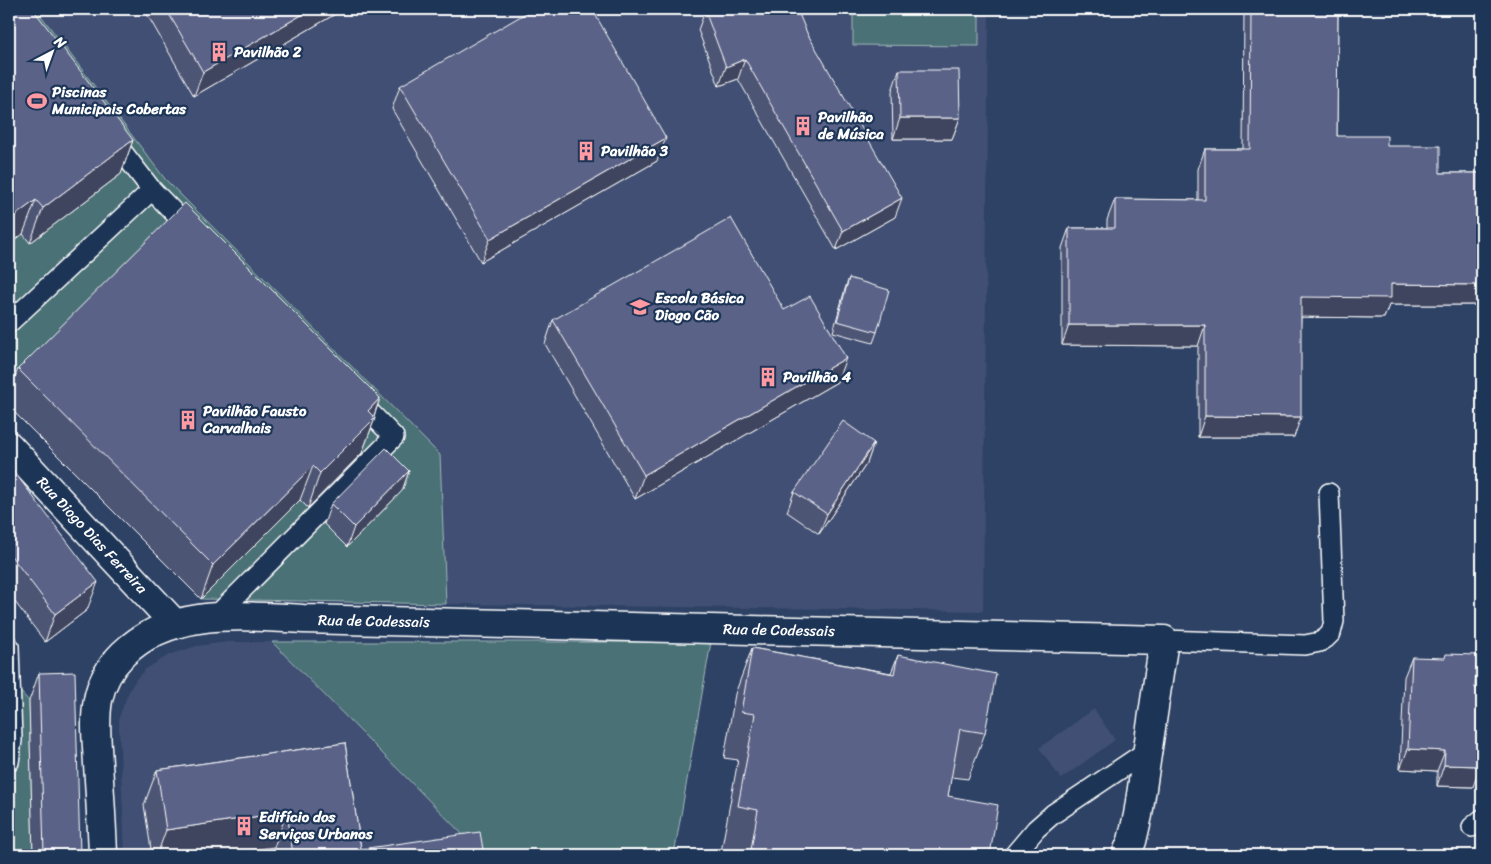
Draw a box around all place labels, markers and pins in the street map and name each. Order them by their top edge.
place label: Pavilhão 2 [234,39,302,65]
building icon: Pavilhão 2 [208,41,230,63]
place label: Piscinas Municipais Cobertas [51,79,187,122]
sports icon: Piscinas Municipais Cobertas [26,90,48,112]
place label: Pavilhão de Música [818,104,884,147]
building icon: Pavilhão de Música [792,115,814,137]
place label: Pavilhão 3 [601,138,669,164]
building icon: Pavilhão 3 [575,140,597,162]
place label: Escola Básica Diogo Cão [655,285,745,328]
school or university icon: Escola Básica Diogo Cão [629,296,651,318]
place label: Pavilhão 4 [783,364,852,390]
building icon: Pavilhão 4 [757,366,779,388]
place label: Pavilhão Fausto Carvalhais [202,398,307,441]
building icon: Pavilhão Fausto Carvalhais [177,409,199,431]
place label: Edifício dos Serviços Urbanos [258,804,374,847]
building icon: Edifício dos Serviços Urbanos [233,815,255,837]

